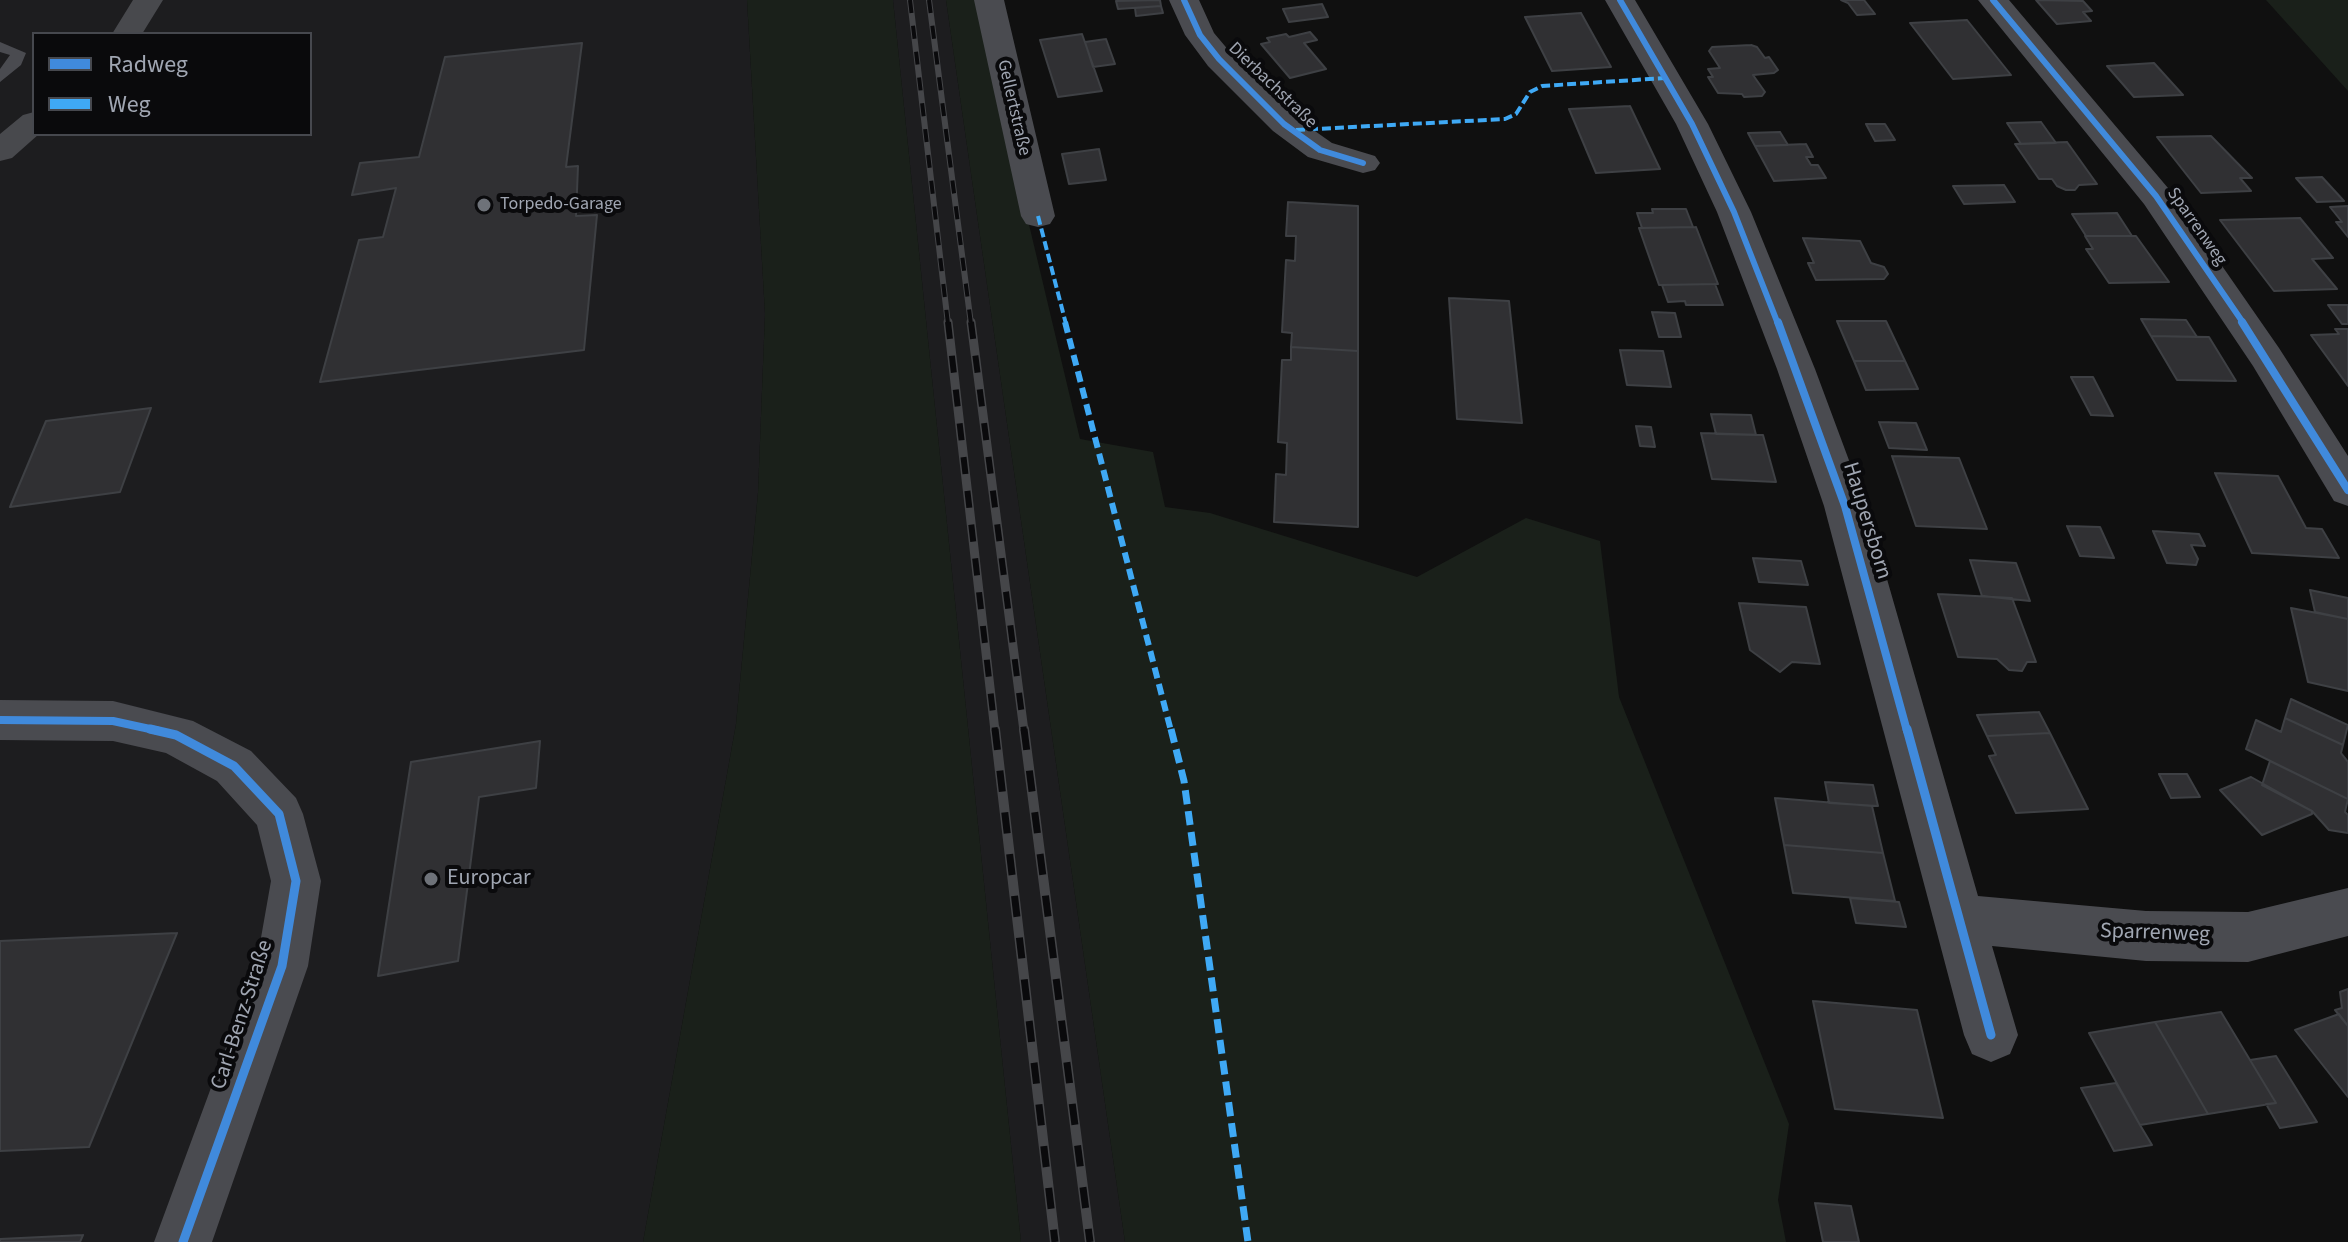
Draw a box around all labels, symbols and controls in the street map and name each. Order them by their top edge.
legend [32,32,312,136]
street label: Dierbachstraße [1223,38,1321,134]
text: Radweg [108,47,188,82]
street label: Gellertstraße [991,58,1035,158]
text: Weg [108,87,151,122]
street label: Sparrenweg [2161,184,2231,270]
place label: Torpedo-Garage [500,194,622,216]
marker: Torpedo-Garage [475,196,493,214]
street label: Haupersborn [1836,459,1896,583]
place label: Europcar [447,866,531,892]
marker: Europcar [422,870,440,888]
street label: Sparrenweg [2099,919,2211,949]
street label: Carl-Benz-Straße [206,937,280,1093]

